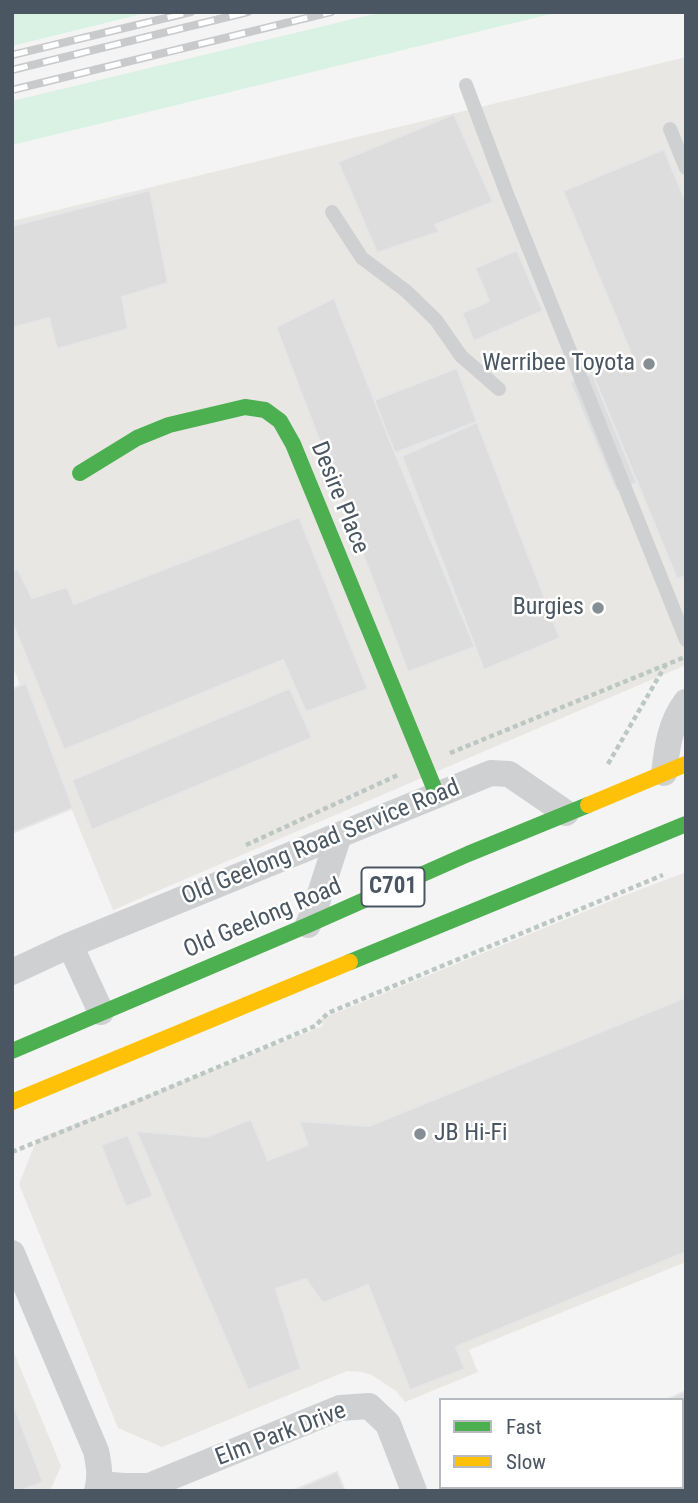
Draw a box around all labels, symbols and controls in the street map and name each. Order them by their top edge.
place label: Werribee Toyota [482,350,635,378]
marker: Werribee Toyota [641,356,657,372]
street label: Desire Place [304,438,374,558]
place label: Burgies [513,594,584,622]
marker: Burgies [590,600,606,616]
street label: Old Geelong Road Service Road [178,774,464,912]
road number: C701 [362,867,424,906]
street label: Old Geelong Road [180,873,346,965]
place label: JB Hi-Fi [434,1120,508,1148]
marker: JB Hi-Fi [412,1126,428,1142]
street label: Elm Park Drive [212,1397,350,1473]
legend [439,1398,684,1489]
text: Fast [506,1415,542,1439]
text: Slow [506,1450,546,1474]

